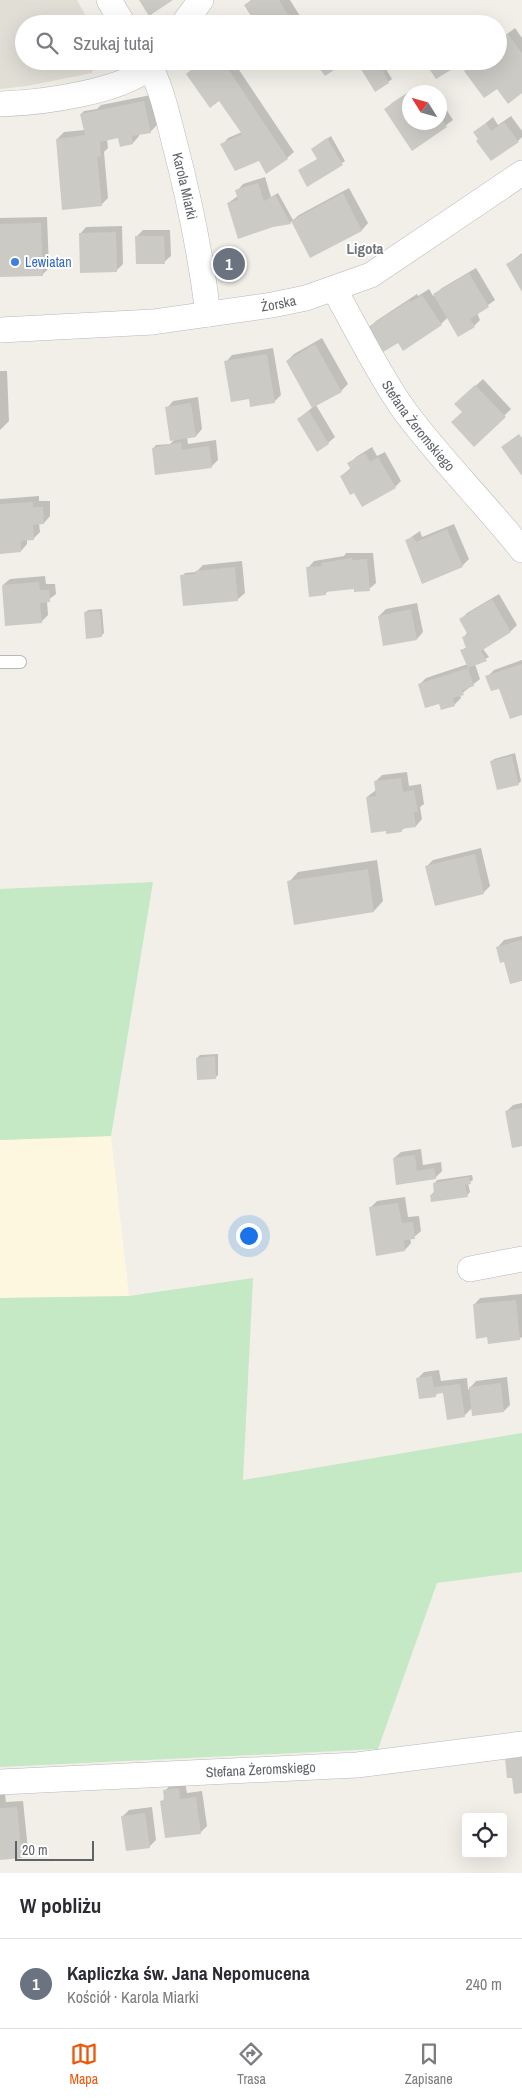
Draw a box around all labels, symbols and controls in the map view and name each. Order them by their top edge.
search box [15,15,507,70]
icon: search [33,29,61,57]
text: Szukaj tutaj [73,30,154,56]
north arrow [402,85,447,130]
street label: Karola Miarki [168,151,201,221]
district label: Ligota [347,238,384,259]
pin: 1 [213,245,245,283]
place label: Lewiatan [25,253,72,271]
marker: Lewiatan [9,256,21,268]
street label: Żorska [260,291,298,315]
street label: Stefana Żeromskiego [378,377,459,475]
your location [236,1223,262,1249]
street label: Stefana Żeromskiego [205,1758,316,1781]
map controls [462,1813,507,1858]
button: locate [462,1813,507,1858]
scale bar [15,1838,94,1861]
text: 20 m [22,1841,48,1859]
text: W pobliżu [20,1891,101,1920]
text: Kapliczka św. Jana Nepomucena [67,1960,310,1986]
text: 1 [32,1973,40,1995]
text: 240 m [466,1973,502,1995]
text: Kościół · Karola Miarki [67,1986,199,2008]
tab: Mapa [69,2040,98,2088]
tab: Trasa [237,2040,266,2088]
tab: Zapisane [405,2040,453,2088]

